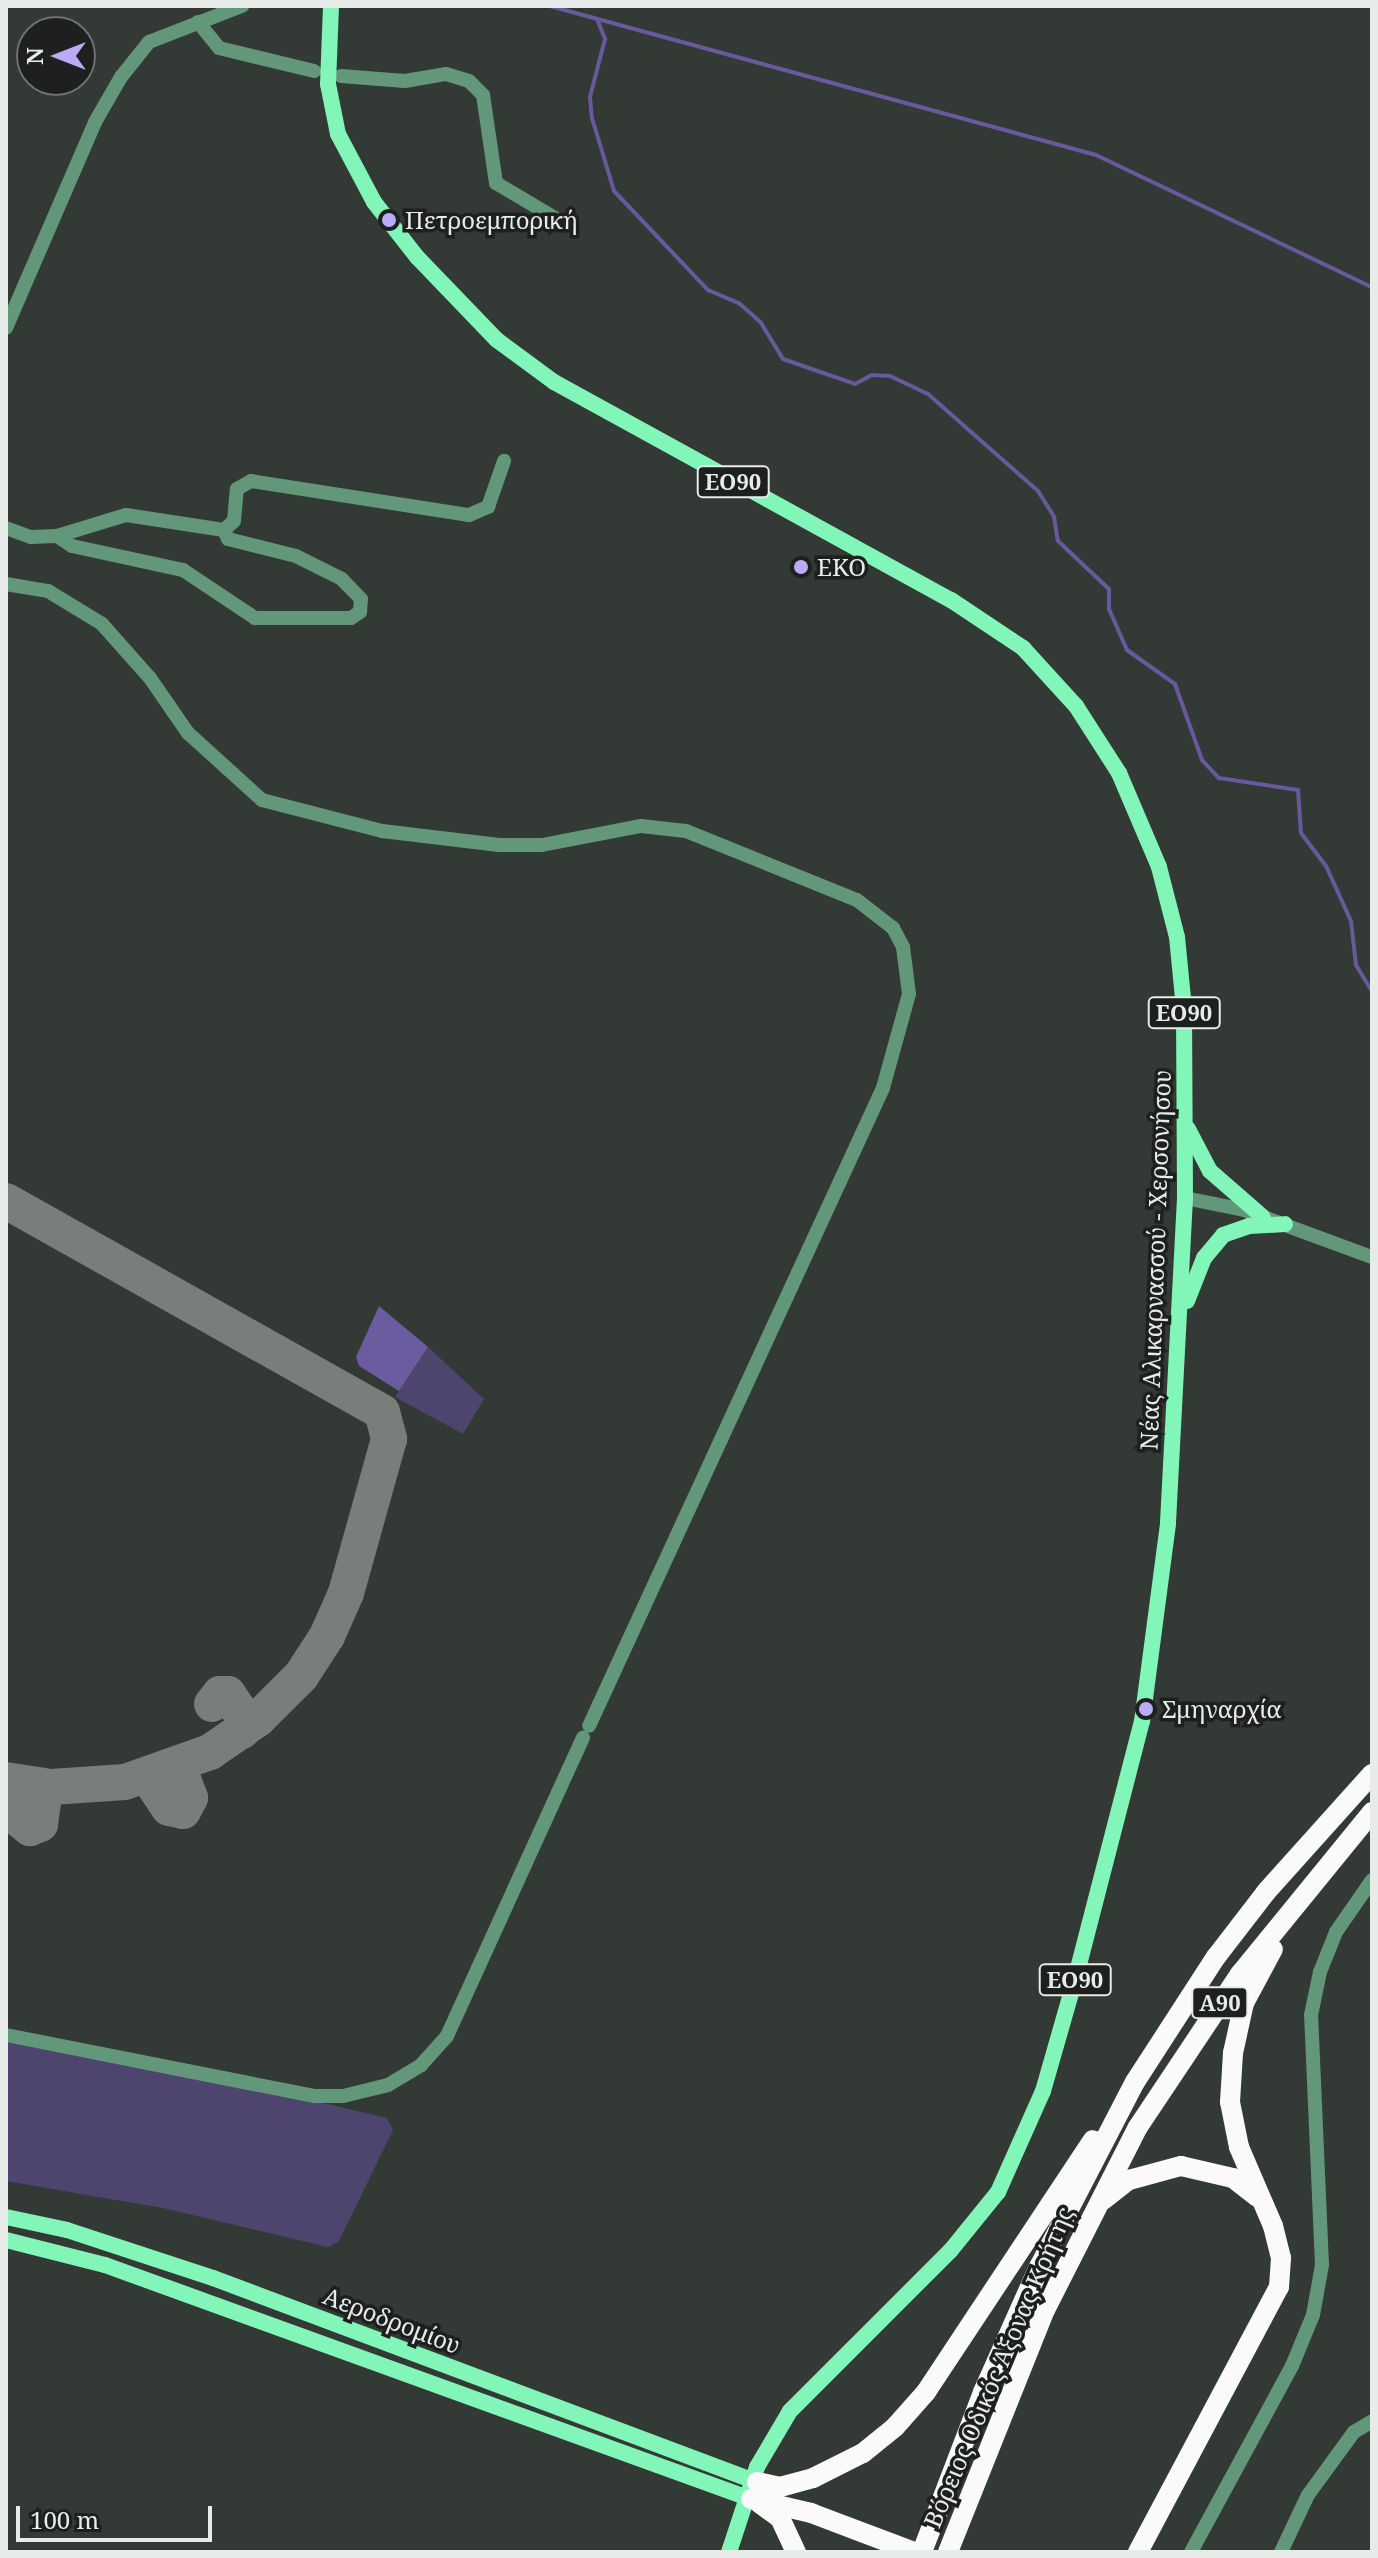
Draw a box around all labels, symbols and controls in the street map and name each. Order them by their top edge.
north arrow [16,16,96,96]
text: N [19,47,49,65]
place label: Πετροεμπορική [405,206,578,234]
marker: Πετροεμπορική [380,211,398,229]
road number: ΕΟ90 [695,464,771,500]
place label: EKO [817,553,866,581]
marker: EKO [792,558,810,576]
road number: ΕΟ90 [1146,995,1222,1031]
street label: Νέας Αλικαρνασσού - Χερσονήσου [1134,1069,1176,1451]
place label: Σμηναρχία [1162,1695,1282,1723]
marker: Σμηναρχία [1137,1700,1155,1718]
road number: ΕΟ90 [1037,1962,1113,1998]
road number: Α90 [1190,1985,1250,2021]
street label: Βόρειος Οδικός Άξονας Κρήτης [917,2202,1079,2532]
street label: Αεροδρομίου [319,2281,465,2359]
scale bar [20,2490,216,2540]
text: 100 m [30,2503,99,2536]

